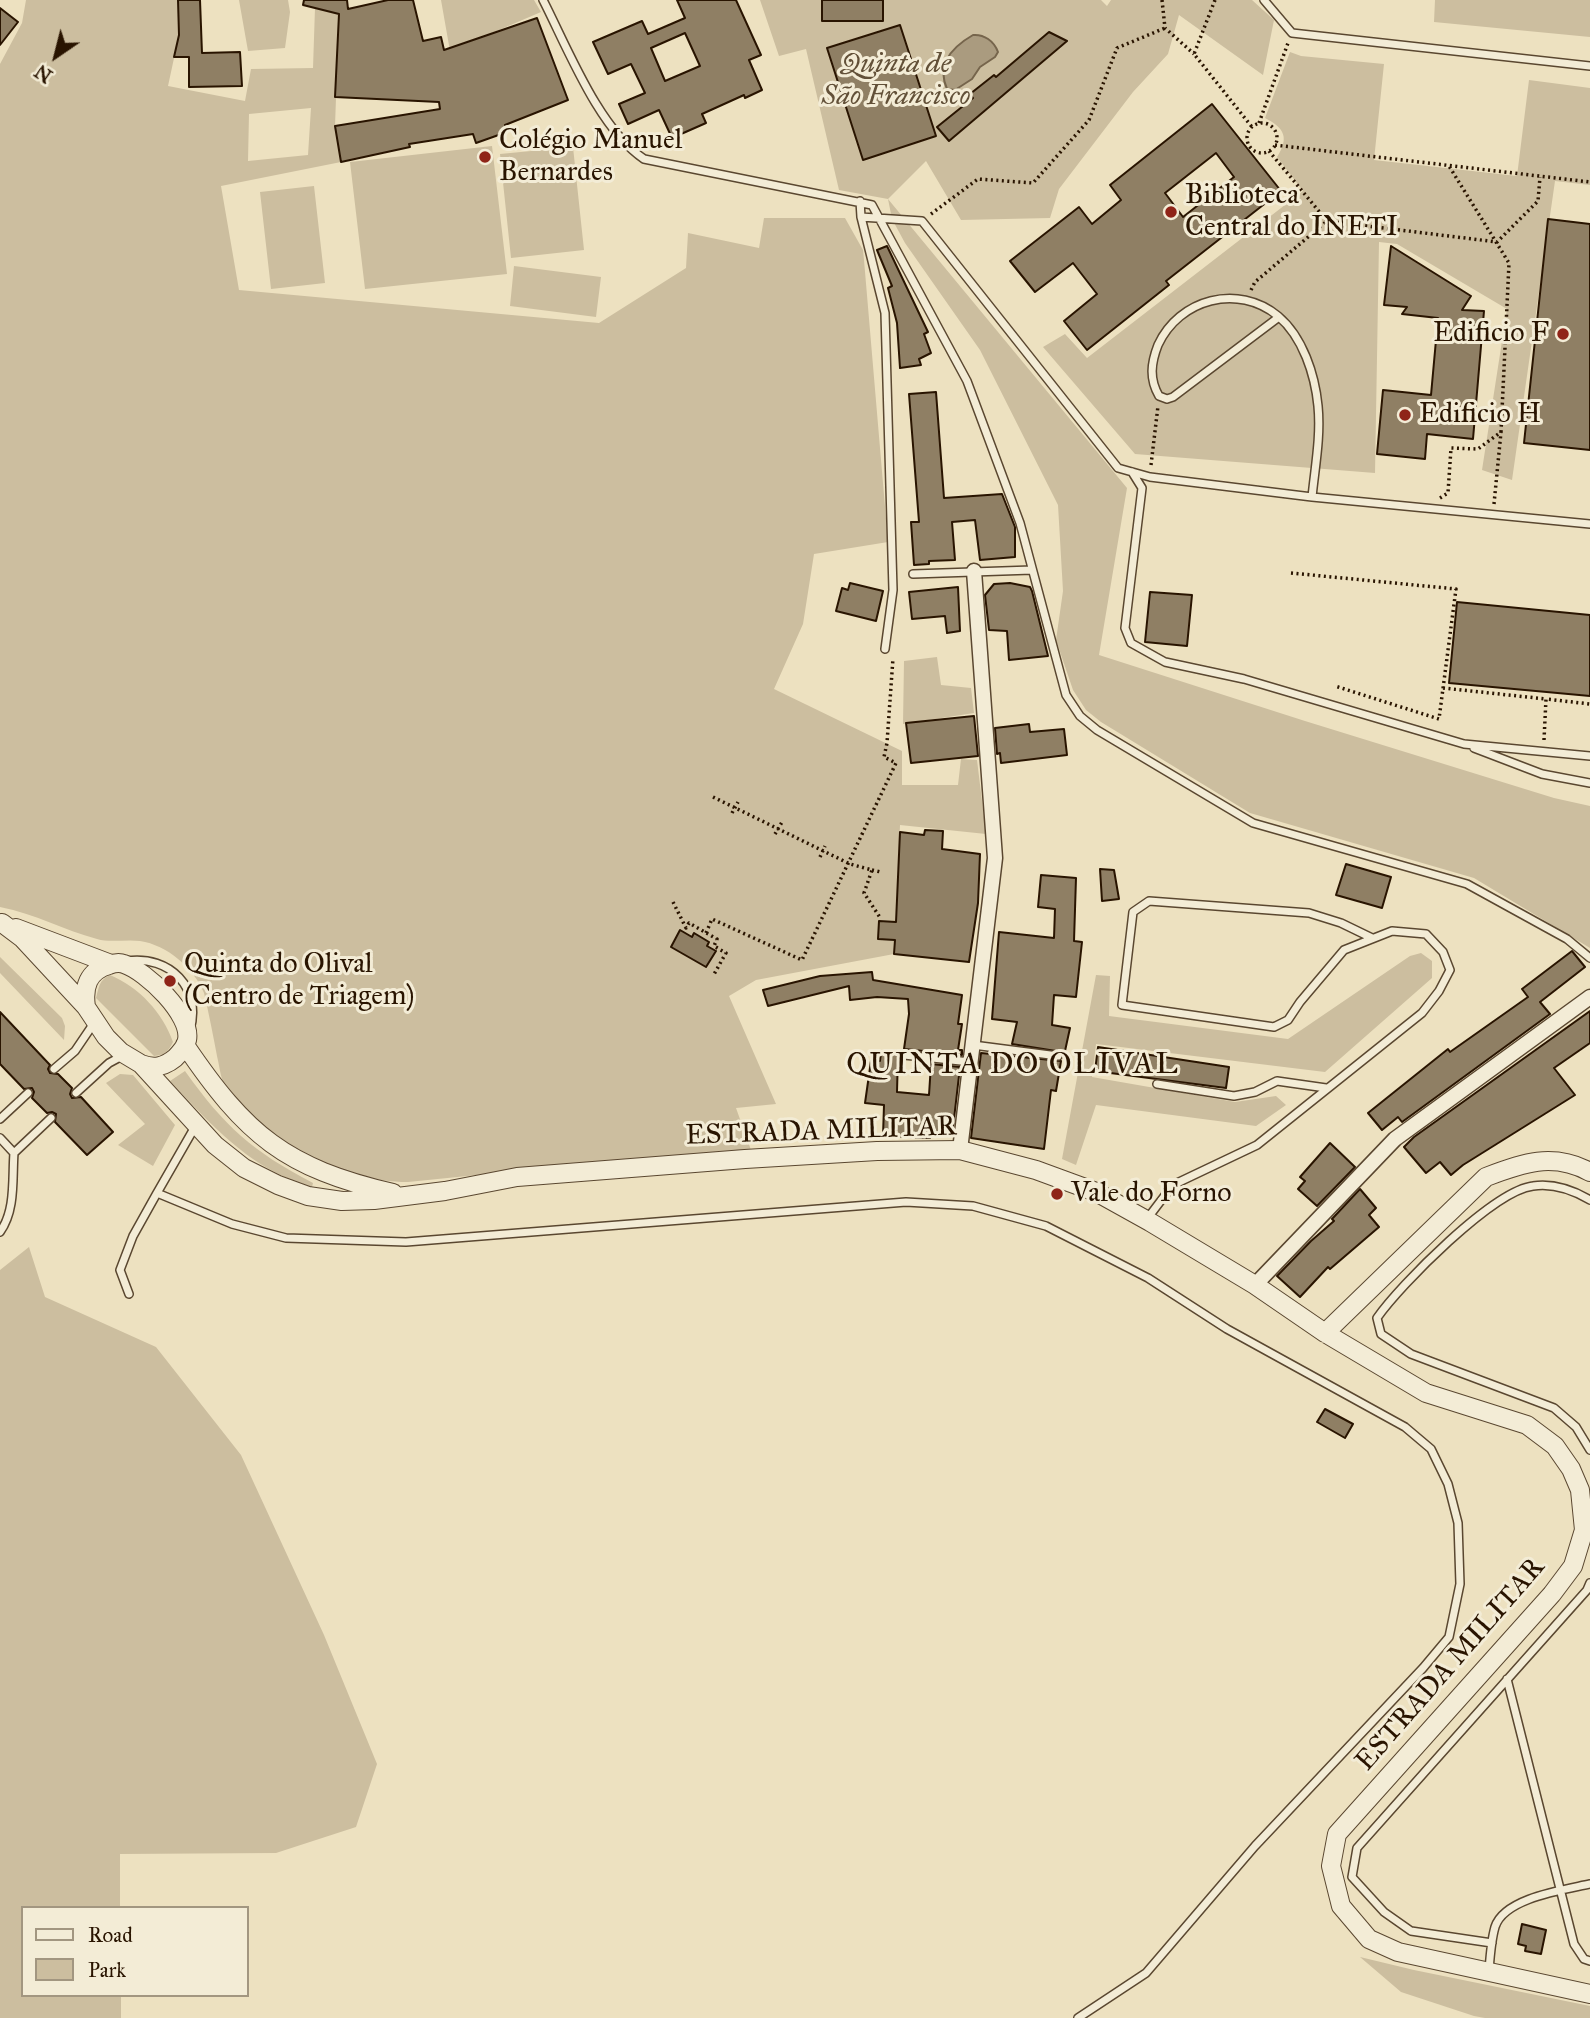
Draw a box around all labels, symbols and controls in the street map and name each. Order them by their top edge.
north arrow [21,21,91,91]
park label: Quinta de São Francisco [822,48,970,114]
text: N [30,60,57,88]
place label: Colégio Manuel Bernardes [499,124,682,190]
marker: Colégio Manuel Bernardes [477,149,493,165]
place label: Biblioteca Central do INETI [1185,179,1398,245]
marker: Biblioteca Central do INETI [1163,204,1179,220]
place label: Edificio F [1433,317,1549,351]
marker: Edificio F [1555,326,1571,342]
place label: Edificio H [1419,398,1541,432]
marker: Edificio H [1397,407,1413,423]
place label: Quinta do Olival (Centro de Triagem) [184,948,415,1014]
marker: Quinta do Olival (Centro de Triagem) [162,973,178,989]
district label: QUINTA DO OLIVAL [848,1048,1178,1084]
street label: ESTRADA MILITAR [685,1110,957,1154]
place label: Vale do Forno [1071,1177,1232,1211]
marker: Vale do Forno [1049,1186,1065,1202]
street label: ESTRADA MILITAR [1349,1552,1553,1778]
legend [21,1906,248,1997]
text: Road [88,1922,133,1948]
text: Park [88,1957,126,1983]

